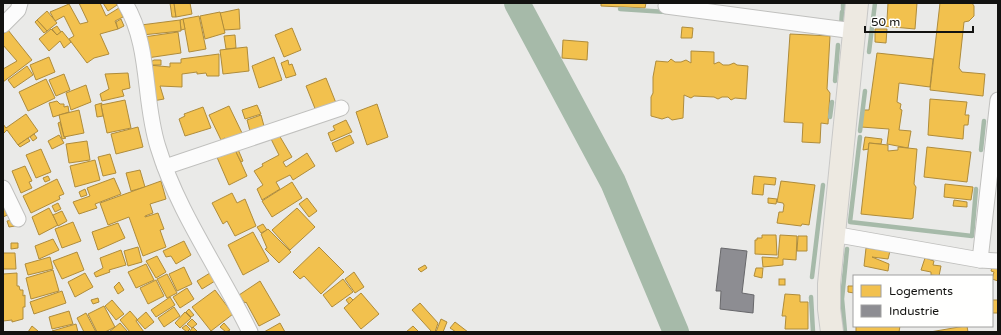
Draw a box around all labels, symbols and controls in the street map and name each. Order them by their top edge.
scale bar [865,8,973,34]
text: 50 m [871,15,900,29]
legend [853,275,993,327]
text: Logements [889,284,953,298]
text: Industrie [889,304,939,318]

